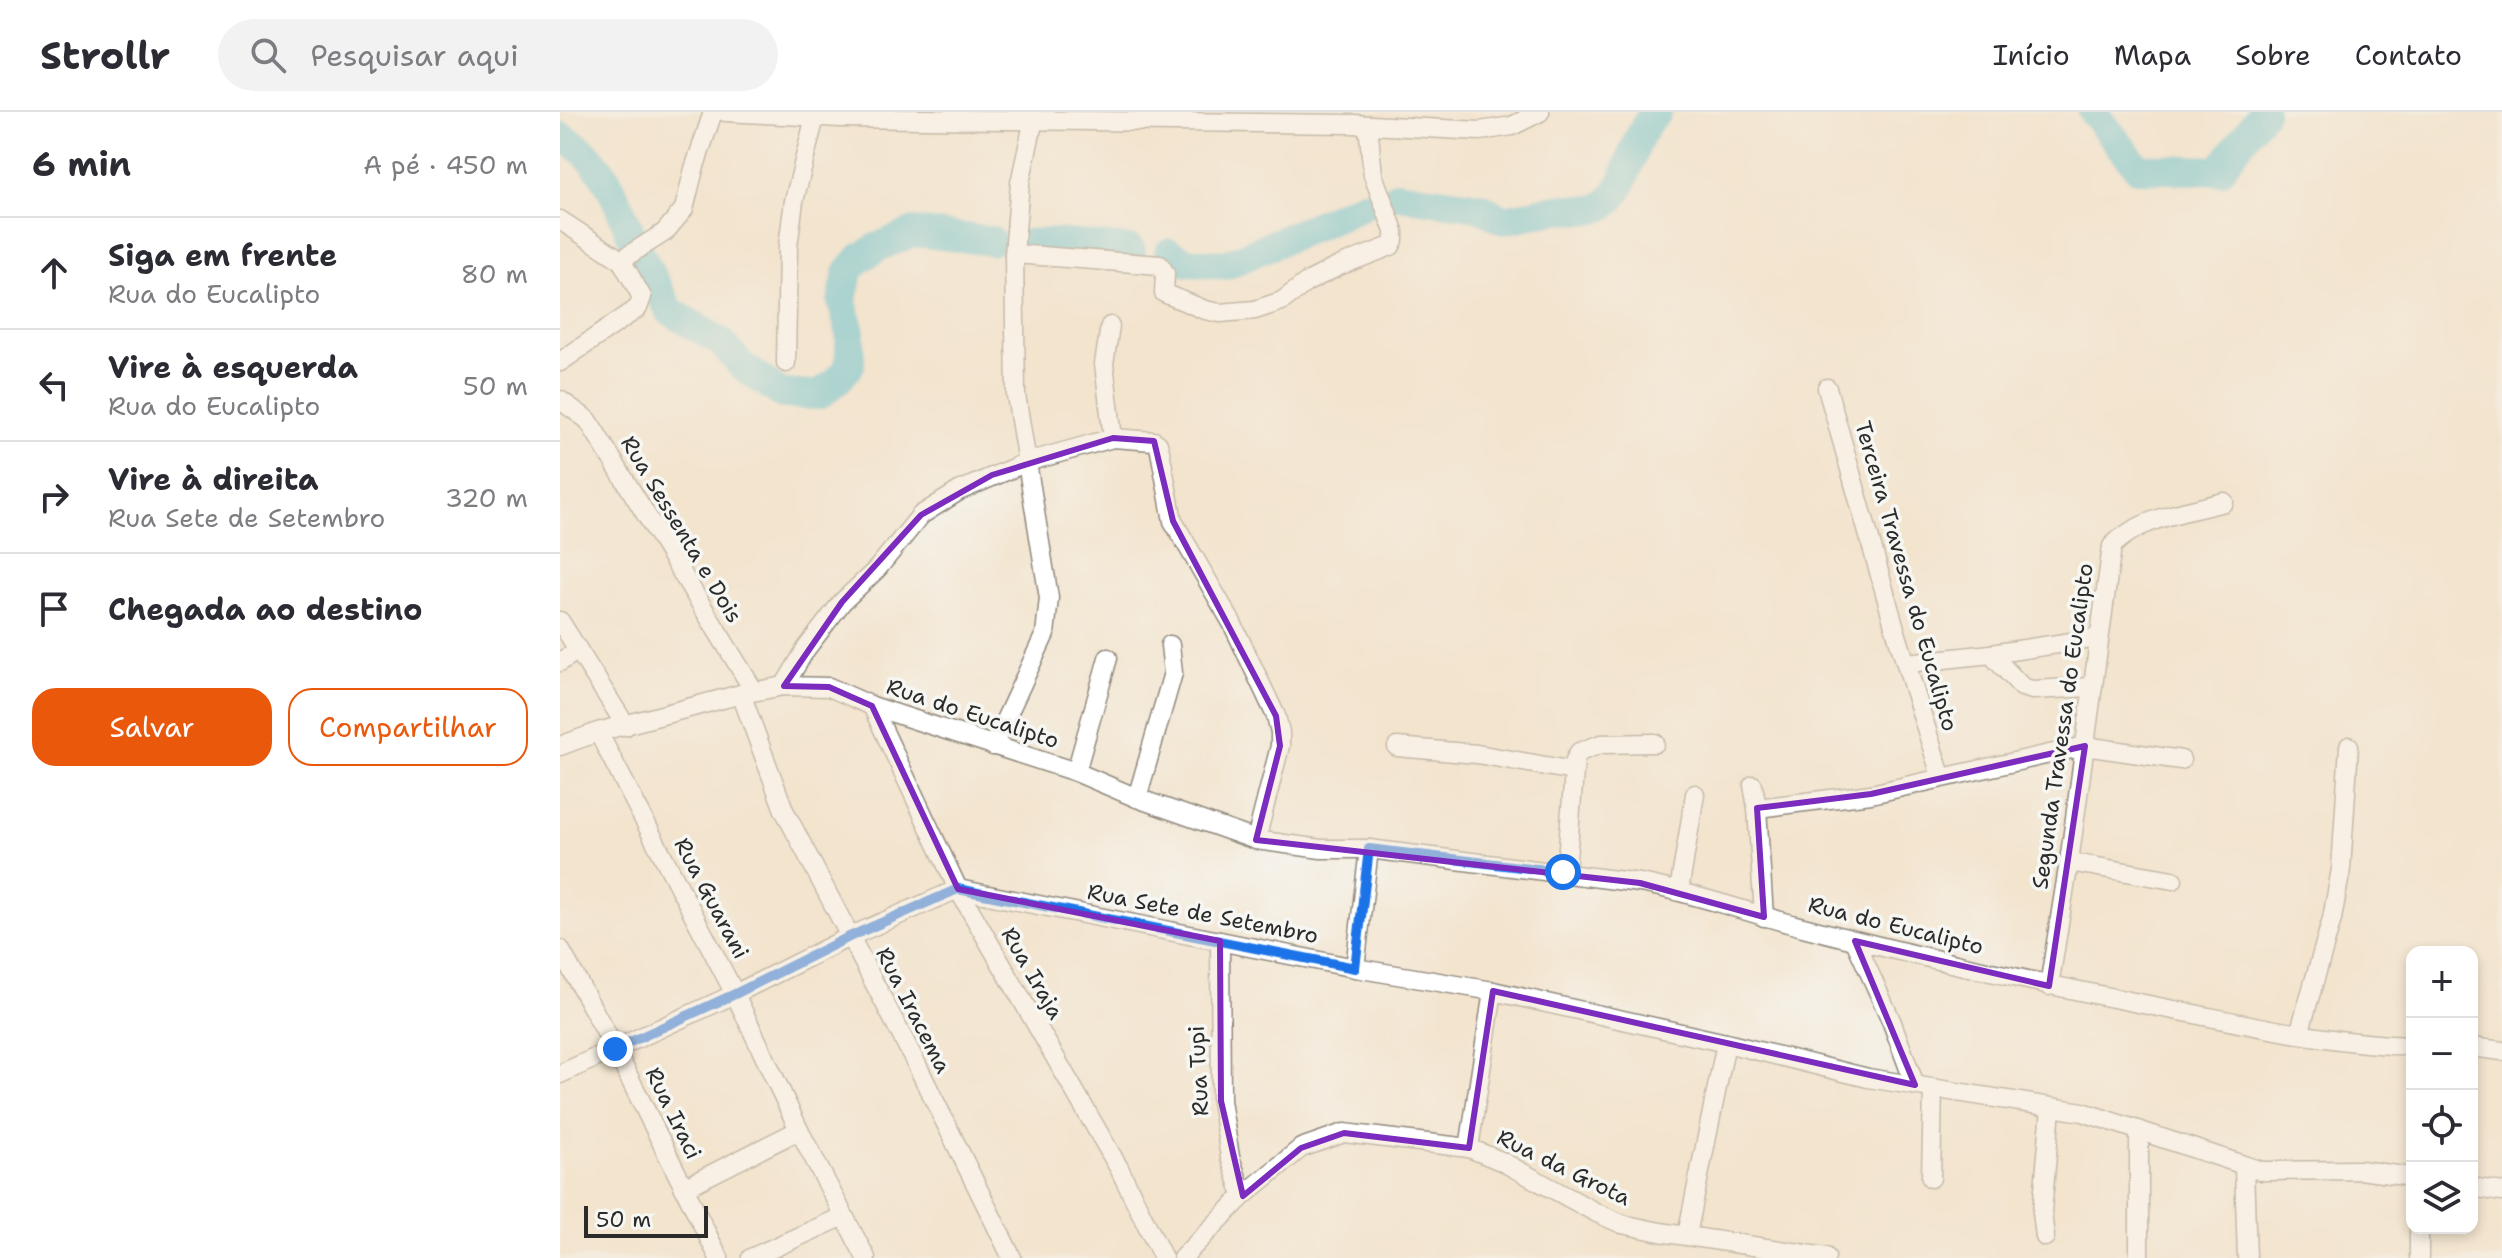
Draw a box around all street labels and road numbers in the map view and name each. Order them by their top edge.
street label: Terceira Travessa do Eucalipto [1848,418,1965,735]
street label: Rua Sessenta e Dois [614,430,749,628]
street label: Segunda Travessa do Eucalipto [2025,561,2100,891]
street label: Rua do Eucalipto [883,672,1063,755]
street label: Rua Guarani [668,833,756,964]
street label: Rua Sete de Setembro [1085,877,1321,950]
street label: Rua do Eucalipto [1805,890,1987,961]
street label: Rua Iraja [995,922,1071,1025]
street label: Rua Iracema [869,942,958,1078]
street label: Rua Tupi [1182,1025,1215,1117]
street label: Rua Iraci [639,1062,708,1164]
street label: Rua da Grota [1492,1123,1636,1212]

